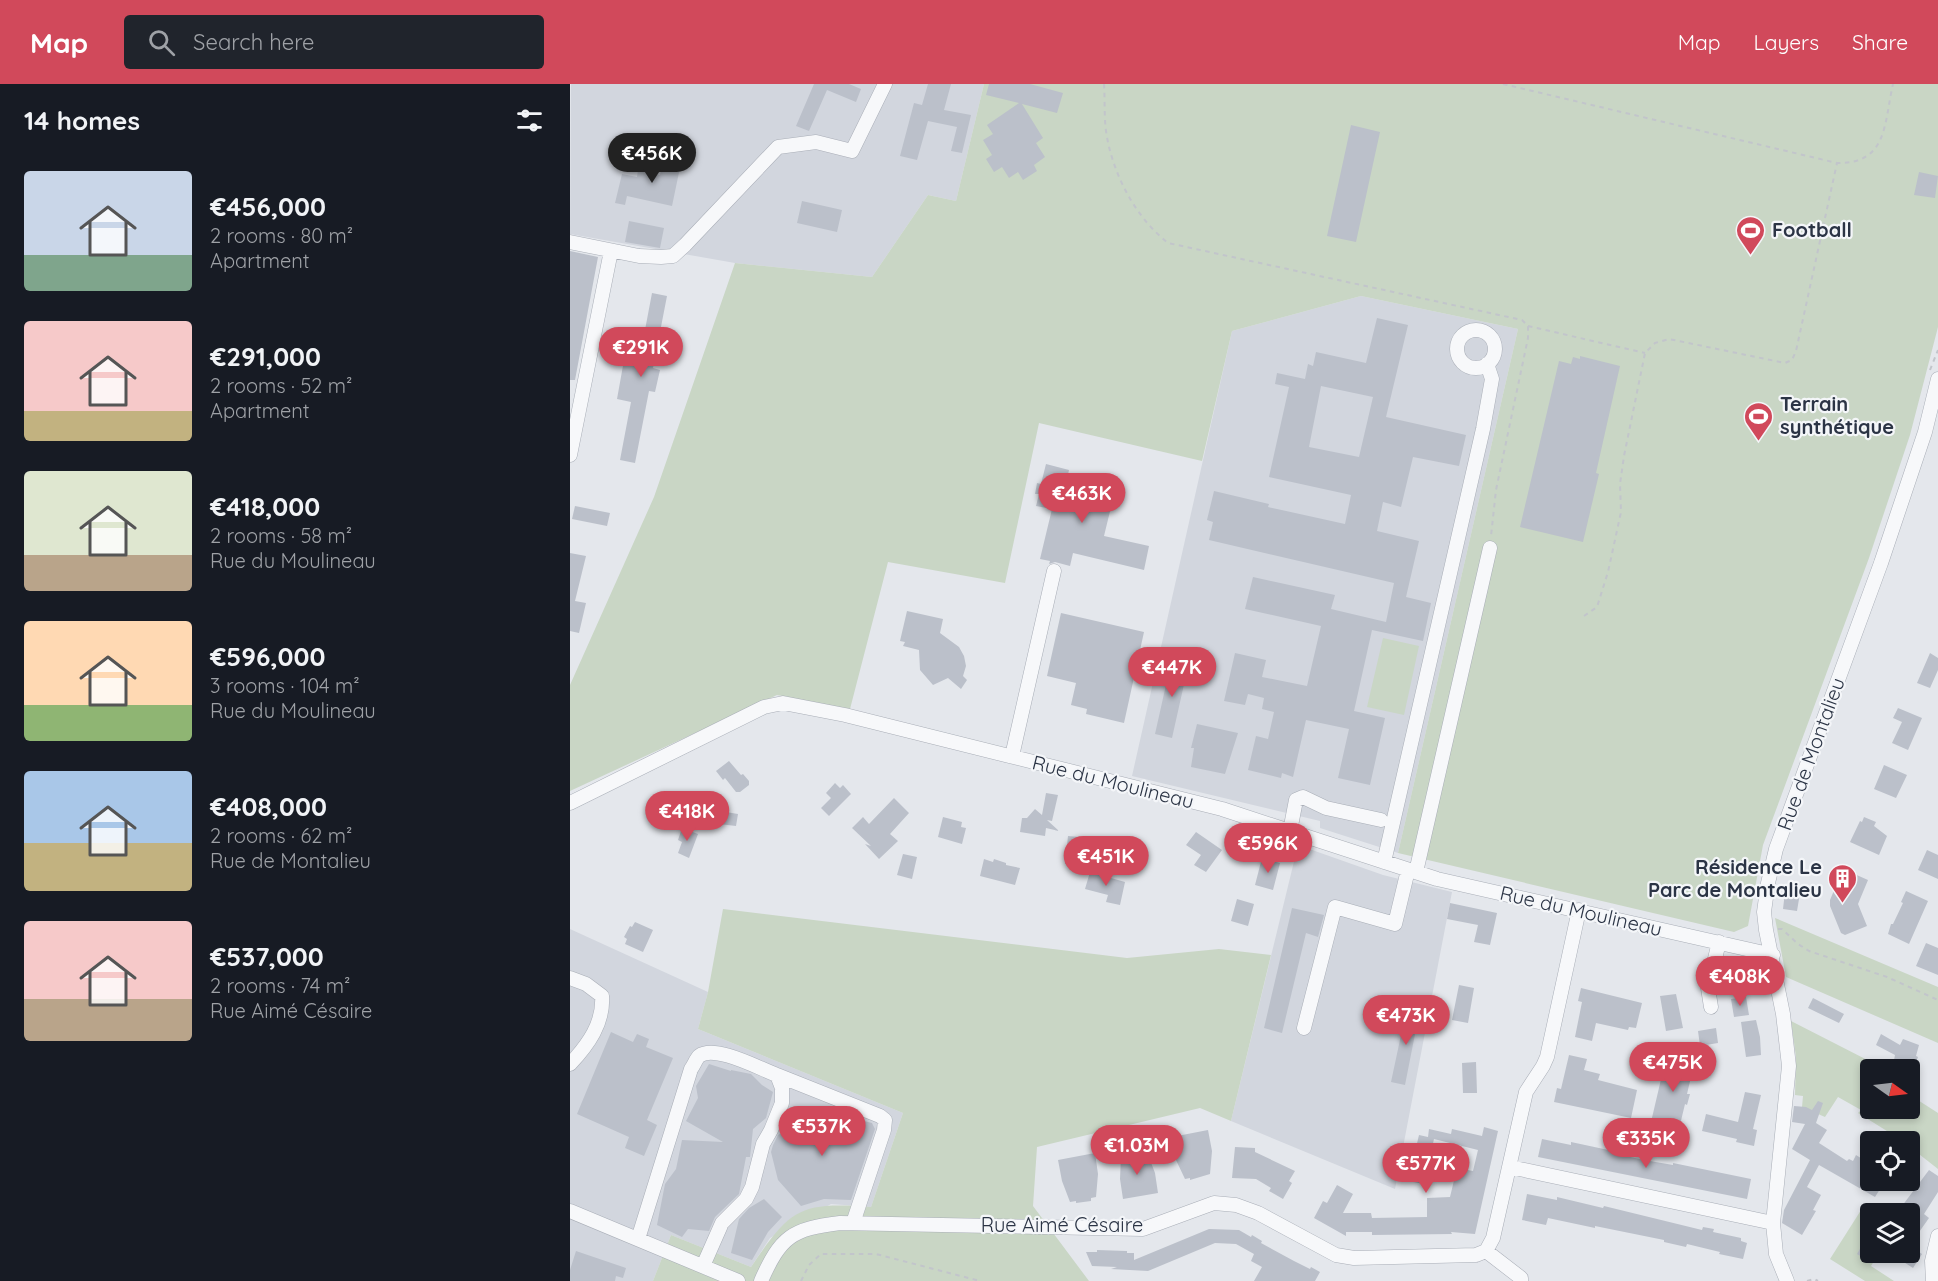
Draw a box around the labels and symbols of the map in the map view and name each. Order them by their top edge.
pin: €456K [610,133,694,184]
sports icon: Football [1735,214,1767,256]
place label: Football [1772,217,1852,242]
pin: €291K [599,327,683,378]
place label: Terrain synthétique [1780,391,1894,439]
sports icon: Terrain synthétique [1743,400,1775,442]
pin: €463K [1040,473,1124,524]
pin: €447K [1130,647,1214,698]
street label: Rue de Montalieu [1771,674,1850,834]
street label: Rue du Moulineau [1030,749,1197,814]
pin: €418K [645,791,729,842]
pin: €596K [1226,823,1310,874]
pin: €451K [1064,836,1148,887]
place label: Résidence Le Parc de Montalieu [1648,854,1822,902]
building icon: Résidence Le Parc de Montalieu [1827,862,1859,904]
street label: Rue du Moulineau [1498,880,1665,941]
pin: €408K [1698,956,1782,1007]
pin: €473K [1364,995,1448,1046]
pin: €475K [1631,1042,1715,1093]
north arrow [1860,1059,1920,1119]
pin: €537K [780,1106,864,1157]
pin: €335K [1604,1118,1688,1169]
pin: €1.03M [1088,1125,1186,1176]
pin: €577K [1384,1143,1468,1194]
street label: Rue Aimé Césaire [981,1212,1143,1237]

